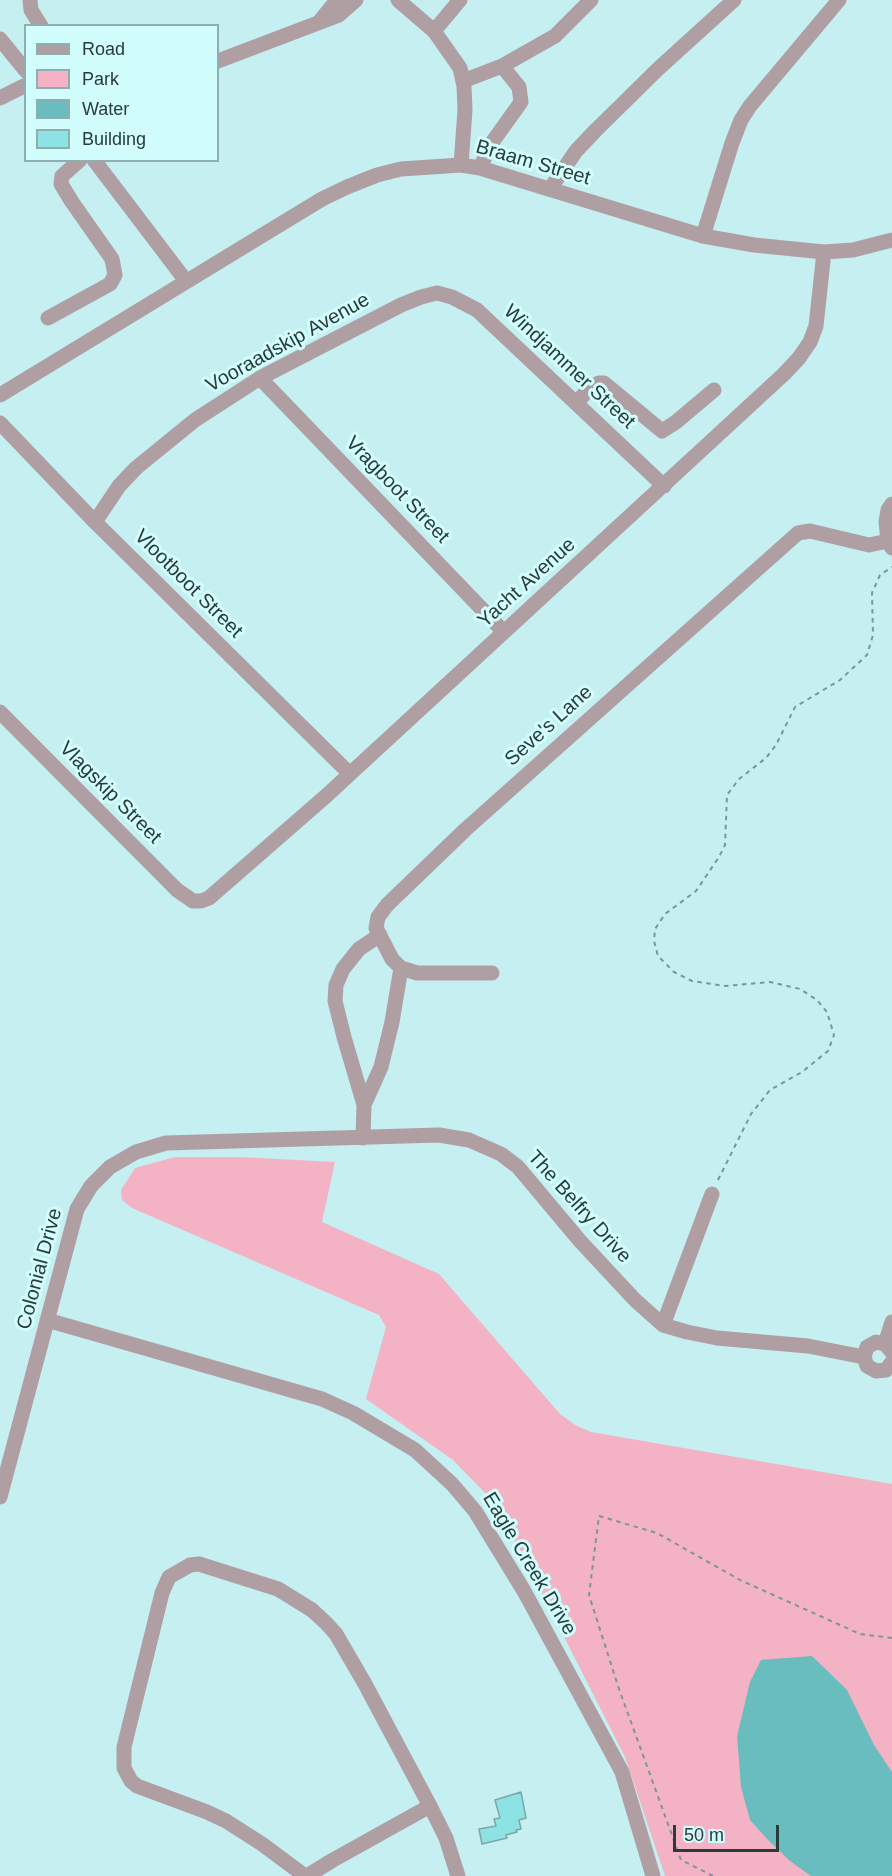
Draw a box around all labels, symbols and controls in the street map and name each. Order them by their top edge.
legend [24,24,219,162]
text: Road [82,39,125,59]
text: Park [82,69,119,89]
text: Water [82,99,129,119]
text: Building [82,129,146,149]
street label: Braam Street [473,135,593,191]
street label: Vooraadskip Avenue [202,288,374,398]
street label: Windjammer Street [498,300,640,434]
street label: Vragboot Street [340,432,454,548]
street label: Vlootboot Street [129,525,247,643]
street label: Yacht Avenue [473,533,581,633]
street label: Seve's Lane [500,680,598,772]
street label: Vlagskip Street [54,737,166,849]
street label: The Belfry Drive [522,1146,636,1268]
street label: Colonial Drive [12,1206,68,1332]
street label: Eagle Creek Drive [477,1488,581,1640]
scale bar [676,1813,782,1851]
text: 50 m [684,1825,724,1845]

